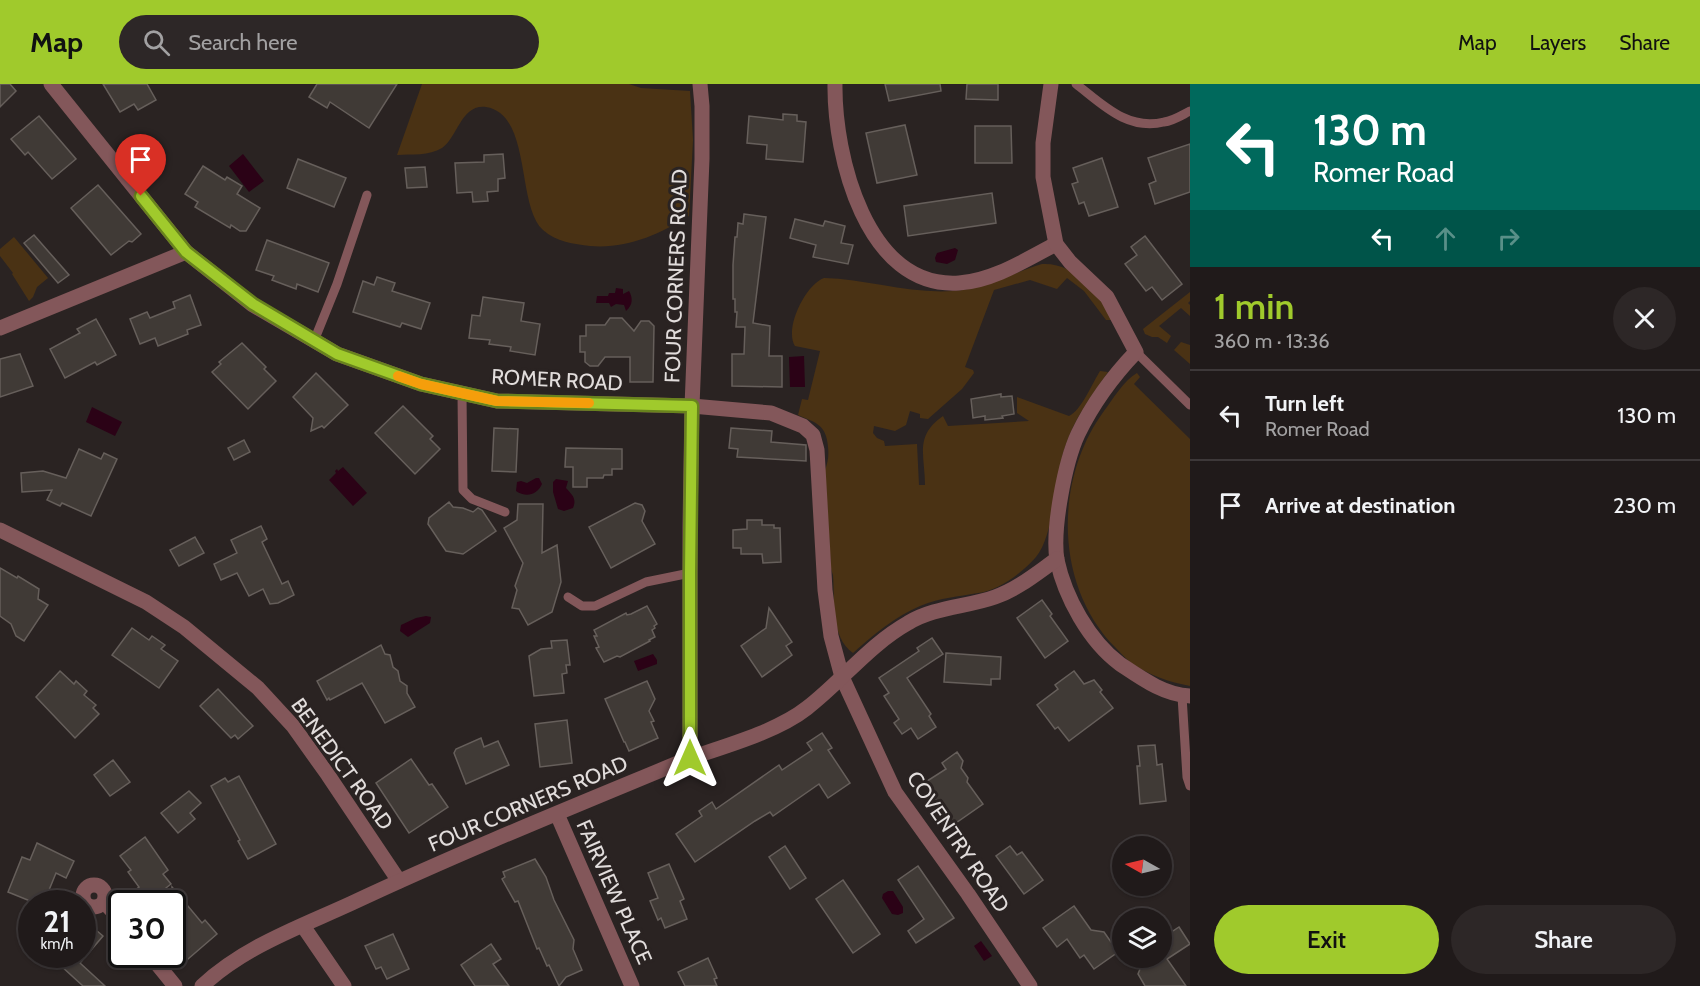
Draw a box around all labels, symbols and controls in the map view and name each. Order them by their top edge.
search box [119,15,539,69]
text: Map [30,25,83,59]
icon: search [140,26,173,59]
text: Search here [188,29,297,56]
text: Map [1458,30,1497,55]
text: Layers [1530,30,1586,55]
text: Share [1619,30,1670,55]
text: 130 m [1313,104,1427,156]
icon: left [1214,108,1292,186]
pin [115,134,166,196]
icon: arrive [124,143,157,176]
text: Romer Road [1313,156,1454,189]
street label: FOUR CORNERS ROAD [659,169,692,383]
icon: left [1366,222,1399,255]
icon: ahead [1429,222,1462,255]
icon: right [1492,222,1525,255]
text: 1 min [1214,284,1294,328]
button: close [1613,287,1676,350]
text: 360 m · 13:36 [1214,329,1330,353]
street label: ROMER ROAD [491,364,623,395]
text: Turn left [1265,390,1344,417]
icon: left [1214,399,1247,432]
text: 130 m [1617,402,1676,429]
text: Romer Road [1265,417,1370,441]
icon: arrive [1214,489,1247,522]
text: Arrive at destination [1265,492,1455,519]
text: 230 m [1613,492,1676,519]
street label: BENEDICT ROAD [286,693,399,835]
position arrow [658,726,722,790]
street label: FOUR CORNERS ROAD [424,750,631,857]
street label: COVENTRY ROAD [902,766,1015,917]
street label: FAIRVIEW PLACE [572,816,657,968]
north arrow [1112,836,1172,896]
map controls [1112,836,1172,968]
speed limit sign: 30 [108,890,186,968]
text: 21 [44,903,70,940]
button: Exit [1214,905,1439,974]
button: Share [1451,905,1676,974]
button: layers [1112,908,1172,968]
text: km/h [41,935,73,953]

